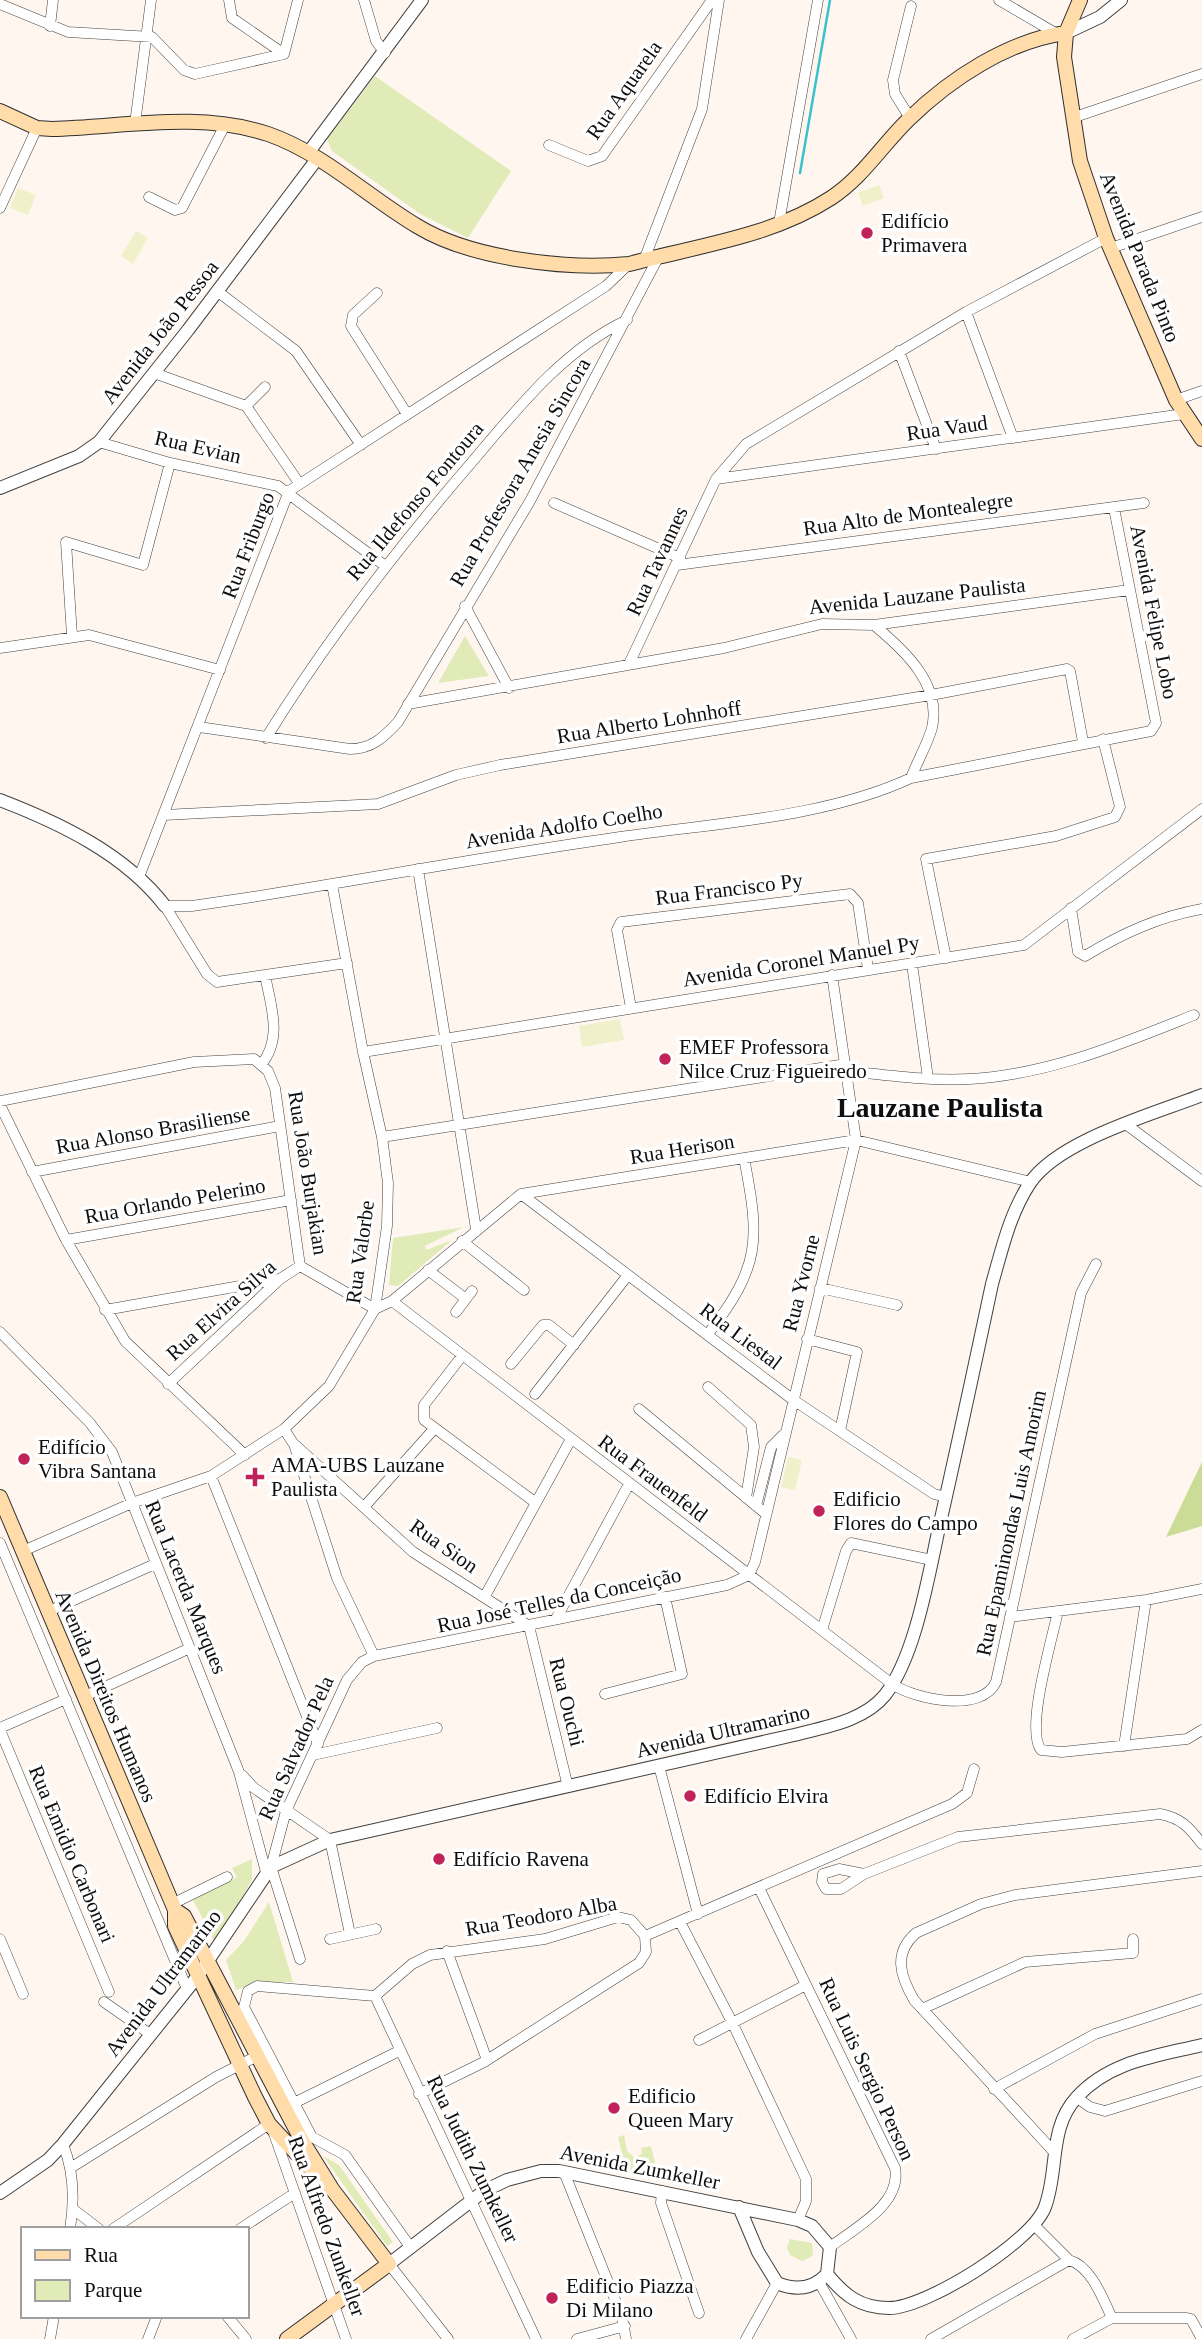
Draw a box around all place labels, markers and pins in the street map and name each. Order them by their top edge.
place label: Edifício Primavera [881,209,968,257]
marker: Edifício Primavera [859,225,875,241]
place label: EMEF Professora Nilce Cruz Figueiredo [679,1035,867,1083]
marker: EMEF Professora Nilce Cruz Figueiredo [657,1051,673,1067]
place label: Edifício Vibra Santana [38,1435,157,1483]
marker: Edifício Vibra Santana [16,1451,32,1467]
place label: AMA-UBS Lauzane Paulista [271,1453,444,1501]
marker: AMA-UBS Lauzane Paulista [245,1467,265,1487]
place label: Edificio Flores do Campo [833,1487,978,1535]
marker: Edificio Flores do Campo [811,1503,827,1519]
place label: Edifício Elvira [704,1784,829,1808]
marker: Edifício Elvira [682,1788,698,1804]
place label: Edifício Ravena [453,1847,590,1871]
marker: Edifício Ravena [431,1851,447,1867]
place label: Edificio Queen Mary [628,2084,734,2132]
marker: Edificio Queen Mary [606,2100,622,2116]
place label: Edificio Piazza Di Milano [566,2274,694,2322]
marker: Edificio Piazza Di Milano [544,2290,560,2306]

